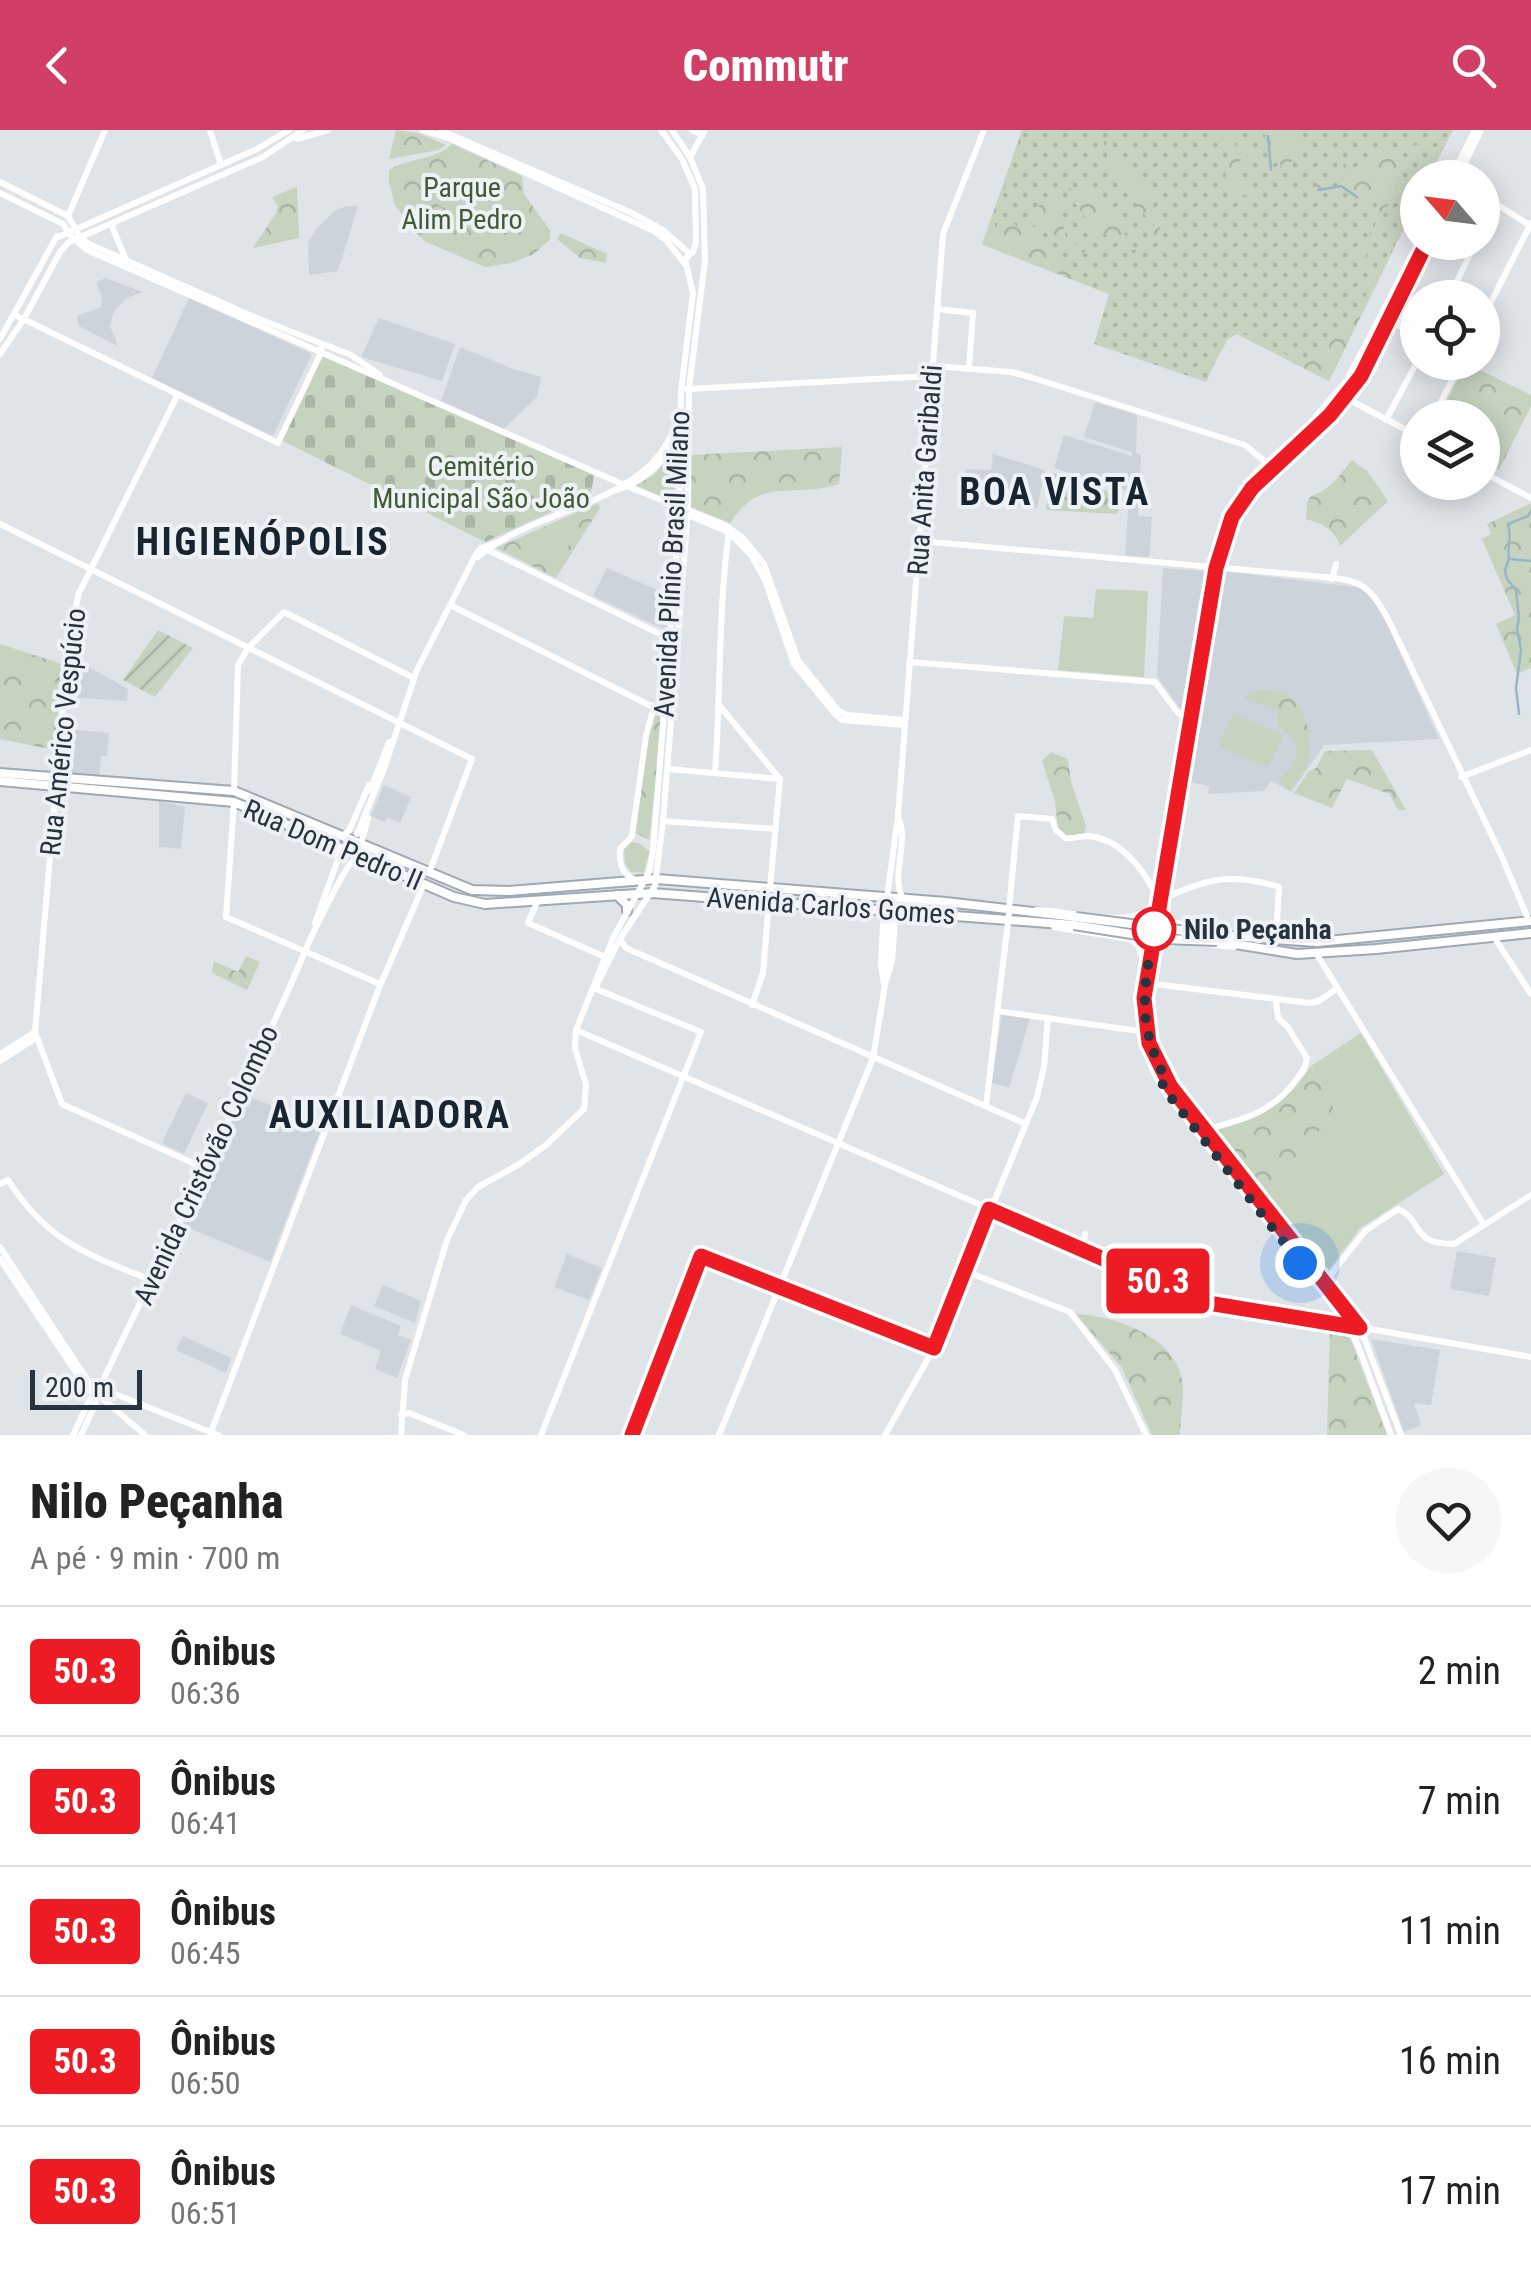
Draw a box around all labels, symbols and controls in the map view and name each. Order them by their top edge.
icon: back [30,38,85,93]
icon: search [1446,38,1501,93]
text: Commutr [683,39,848,92]
north arrow [1400,160,1500,260]
map controls [1400,160,1500,500]
park label: Parque Alim Pedro [401,171,523,236]
button: locate [1400,280,1500,380]
street label: Rua Anita Garibaldi [901,363,949,577]
button: layers [1400,400,1500,500]
street label: Avenida Plínio Brasil Milano [647,410,697,718]
park label: Cemitério Municipal São João [372,450,590,515]
district label: BOA VISTA [959,470,1151,514]
district label: HIGIENÓPOLIS [136,519,390,564]
street label: Rua Américo Vespúcio [34,607,92,857]
street label: Rua Dom Pedro II [239,793,427,897]
street label: Avenida Carlos Gomes [706,881,956,931]
marker: Nilo Peçanha [1133,908,1175,950]
place label: Nilo Peçanha [1184,913,1332,946]
street label: Avenida Cristóvão Colombo [127,1020,285,1310]
district label: AUXILIADORA [269,1093,511,1137]
your location [1275,1238,1325,1288]
line badge: 50.3 [1088,1248,1228,1314]
text: 50.3 [1126,1261,1190,1302]
scale bar [30,1365,142,1410]
text: 200 m [45,1371,114,1404]
button: heart [1396,1468,1501,1573]
text: Nilo Peçanha [30,1473,284,1530]
text: A pé · 9 min · 700 m [30,1539,280,1577]
text: Ônibus [170,1630,276,1674]
text: 2 min [1418,1649,1501,1693]
text: 50.3 [53,1651,117,1692]
text: 06:36 [170,1674,241,1712]
text: Ônibus [170,1760,276,1804]
text: 7 min [1418,1779,1501,1823]
text: 50.3 [53,1781,117,1822]
text: 06:41 [170,1804,241,1842]
text: Ônibus [170,1890,276,1934]
text: 11 min [1399,1909,1501,1953]
text: 50.3 [53,1911,117,1952]
text: 06:45 [170,1934,241,1972]
text: Ônibus [170,2020,276,2064]
text: 16 min [1399,2039,1501,2083]
text: 50.3 [53,2041,117,2082]
text: 06:50 [170,2064,241,2102]
text: Ônibus [170,2150,276,2194]
text: 17 min [1399,2169,1501,2213]
text: 50.3 [53,2171,117,2212]
text: 06:51 [170,2194,241,2232]

